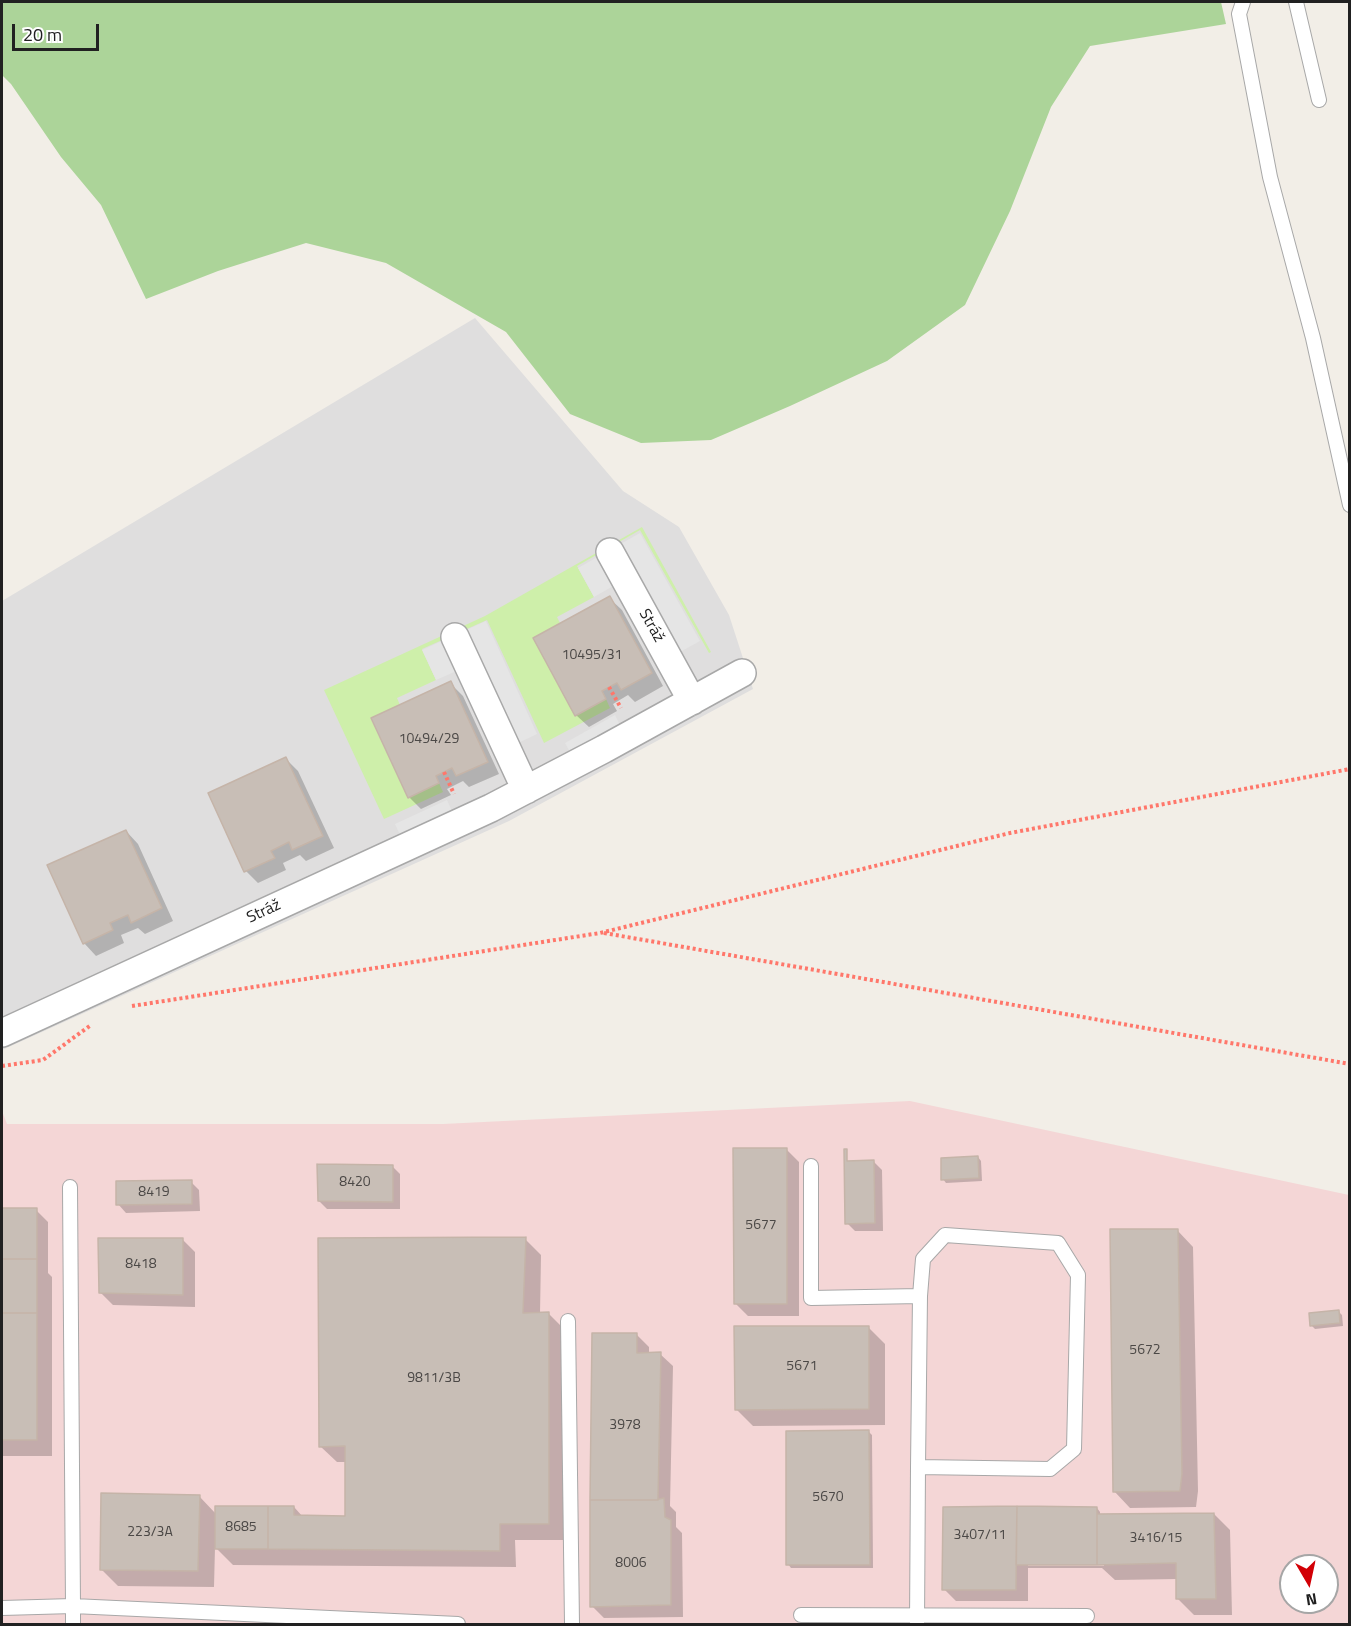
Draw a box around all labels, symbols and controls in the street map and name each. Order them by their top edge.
scale bar [15,12,102,50]
text: 20 m [23,21,62,48]
street label: Stráž [634,606,668,646]
house number: 10495/31 [562,648,622,664]
house number: 10494/29 [399,732,459,748]
street label: Stráž [244,896,284,928]
house number: 8420 [339,1175,371,1191]
house number: 8419 [138,1185,170,1201]
house number: 5677 [745,1218,777,1234]
house number: 8418 [125,1257,157,1273]
house number: 5672 [1129,1343,1161,1359]
house number: 5671 [786,1359,818,1375]
house number: 9811/3B [407,1371,461,1387]
house number: 3978 [609,1418,641,1434]
house number: 5670 [812,1490,844,1506]
house number: 8685 [225,1520,257,1536]
house number: 223/3A [127,1525,173,1541]
house number: 3407/11 [954,1528,1006,1544]
house number: 3416/15 [1130,1531,1182,1547]
north arrow [1279,1554,1339,1614]
house number: 8006 [615,1556,647,1572]
text: N [1304,1587,1319,1613]

